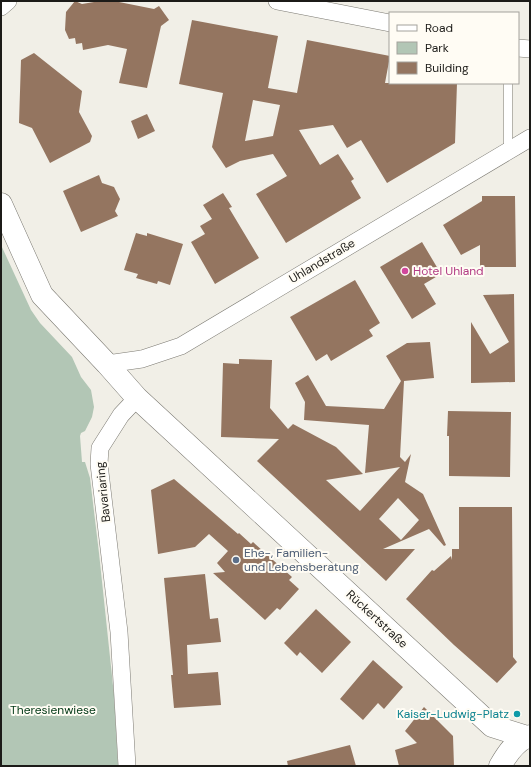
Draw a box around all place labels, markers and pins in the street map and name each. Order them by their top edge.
place label: Hotel Uhland [413,263,484,279]
marker: Hotel Uhland [400,266,410,276]
place label: Ehe-, Familien- und Lebensberatung [244,545,359,575]
marker: Ehe-, Familien- und Lebensberatung [231,555,241,565]
place label: Kaiser-Ludwig-Platz [397,706,509,722]
marker: Kaiser-Ludwig-Platz [512,709,522,719]

